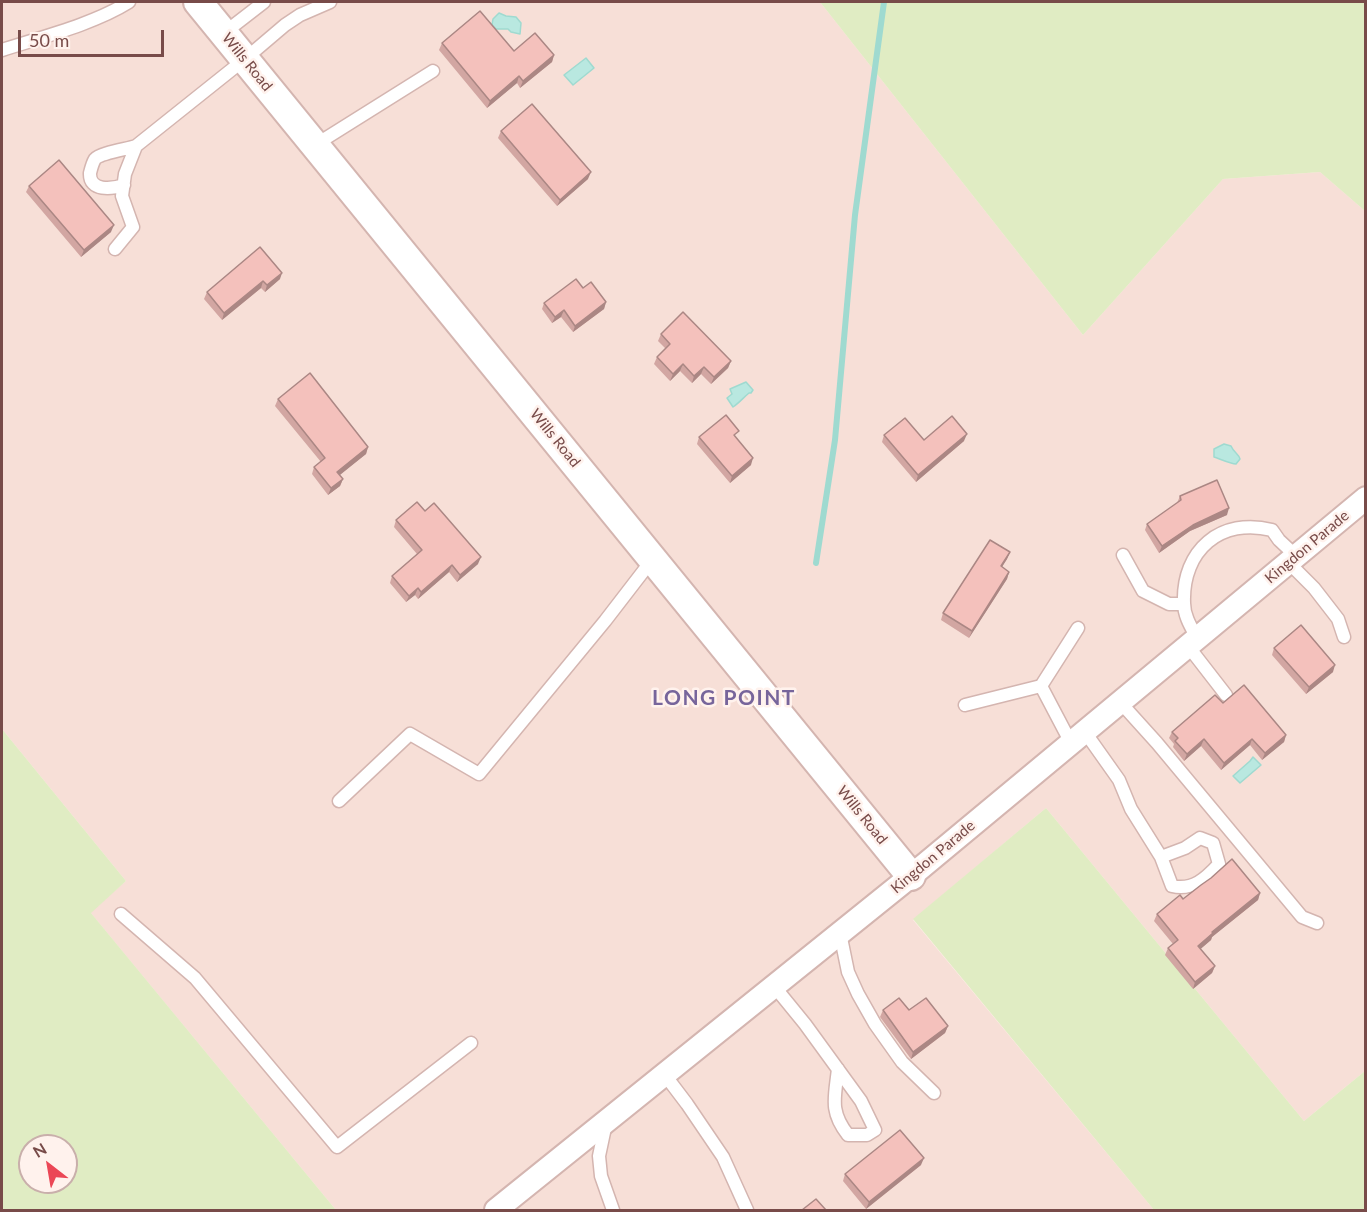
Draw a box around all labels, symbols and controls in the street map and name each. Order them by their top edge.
scale bar [21,18,166,56]
text: 50 m [29,29,69,51]
street label: Wills Road [218,29,276,95]
street label: Wills Road [526,405,584,471]
street label: Kingdon Parade [1261,507,1353,587]
district label: LONG POINT [652,685,796,711]
street label: Wills Road [833,782,891,848]
street label: Kingdon Parade [887,817,979,897]
north arrow [18,1134,78,1194]
text: N [29,1139,50,1161]

